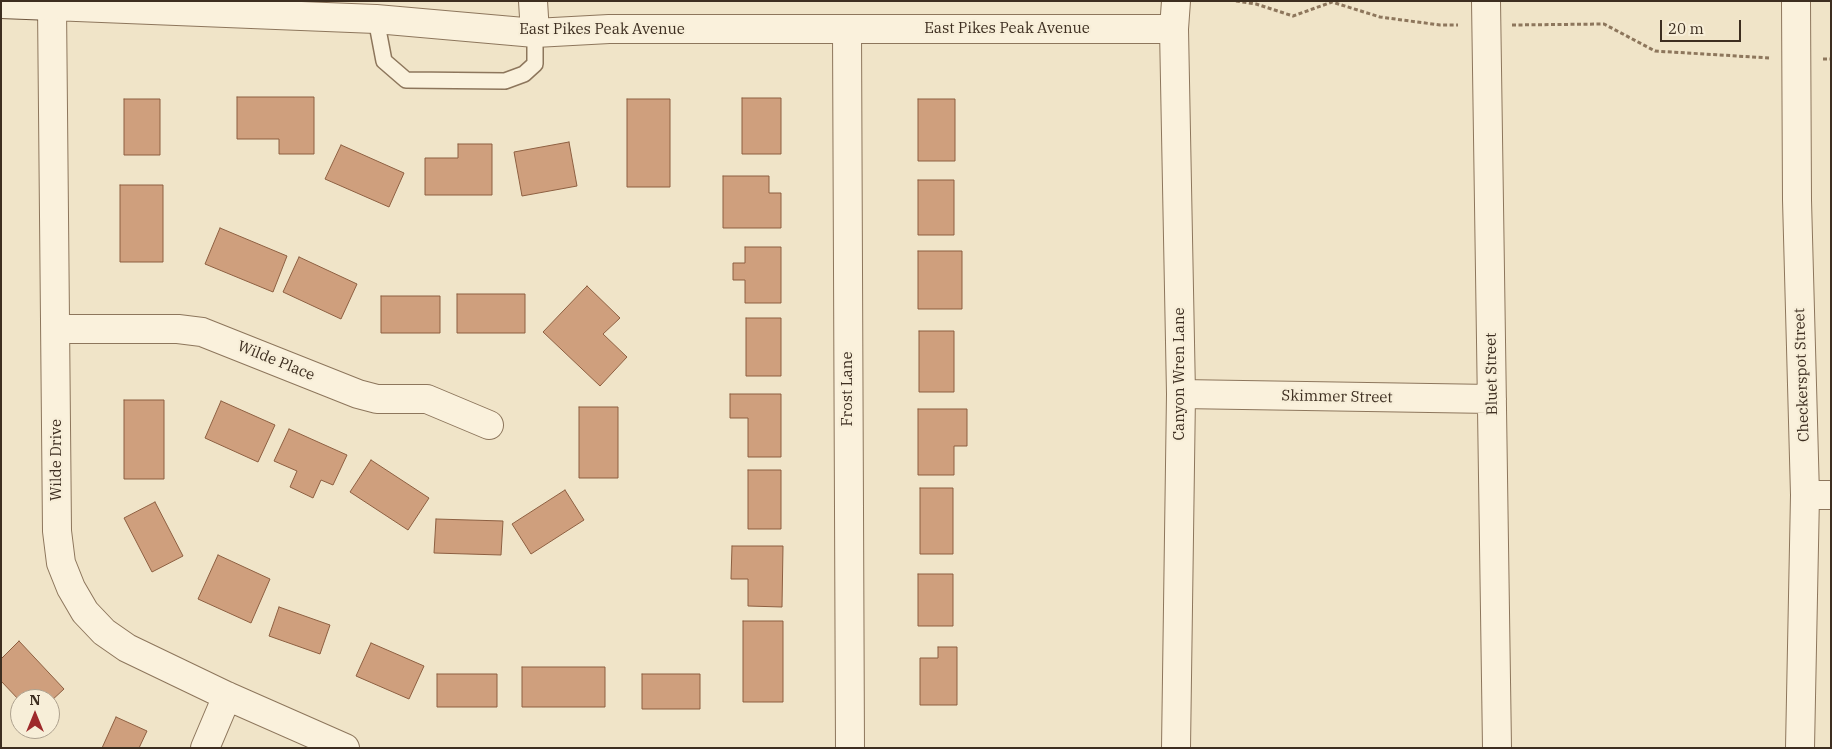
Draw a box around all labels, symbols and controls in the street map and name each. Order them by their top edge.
scale bar [1662,10,1743,42]
text: 20 m [1668,19,1704,38]
street label: East Pikes Peak Avenue [924,20,1090,38]
street label: East Pikes Peak Avenue [519,21,685,39]
street label: Canyon Wren Lane [1171,307,1189,441]
street label: Checkerspot Street [1791,308,1813,442]
street label: Bluet Street [1482,332,1502,416]
street label: Wilde Place [235,337,317,385]
street label: Frost Lane [839,352,857,426]
street label: Skimmer Street [1281,387,1393,407]
street label: Wilde Drive [48,419,66,501]
north arrow [10,689,60,739]
text: N [29,691,41,709]

